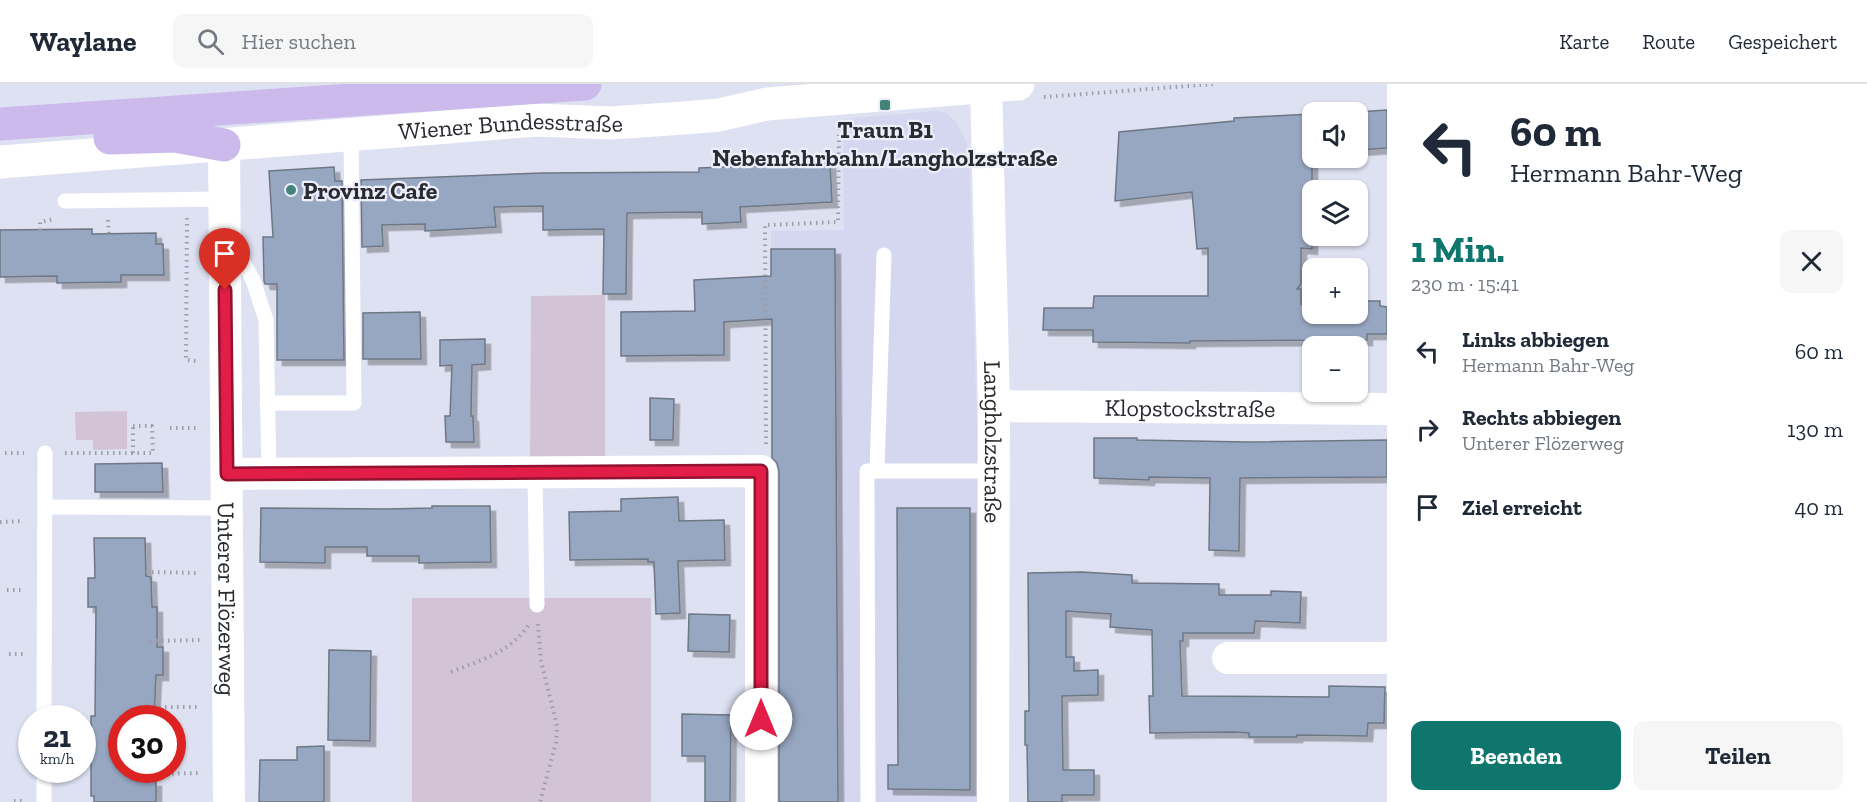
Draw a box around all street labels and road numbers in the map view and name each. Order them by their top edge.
street label: Wiener Bundesstraße [397,105,624,145]
street label: Langholzstraße [978,360,1009,523]
street label: Klopstockstraße [1105,392,1275,423]
street label: Unterer Flözerweg [212,502,243,696]

